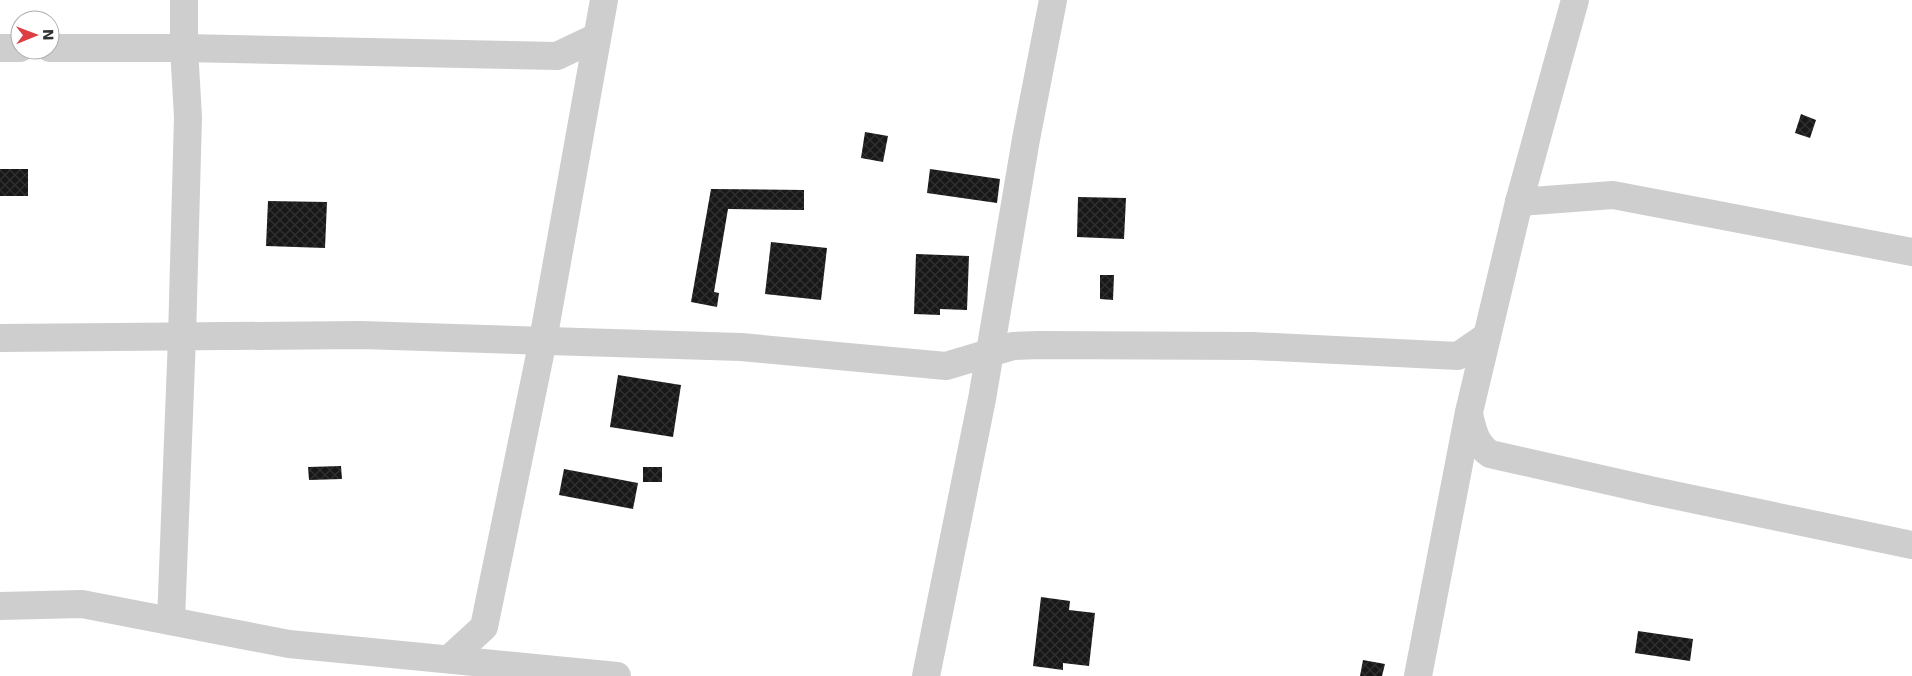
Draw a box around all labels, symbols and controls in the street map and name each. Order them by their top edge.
north arrow [10,10,60,60]
text: N [40,29,56,41]

